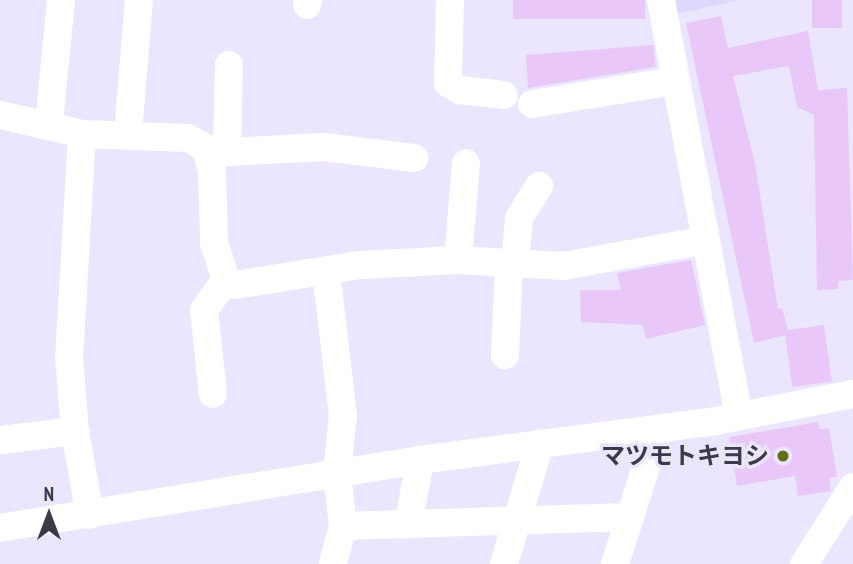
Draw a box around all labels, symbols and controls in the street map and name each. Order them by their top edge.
place label: マツモトキヨシ [601,442,769,470]
marker: マツモトキヨシ [775,448,791,464]
north arrow [14,480,84,550]
text: N [44,482,54,506]

